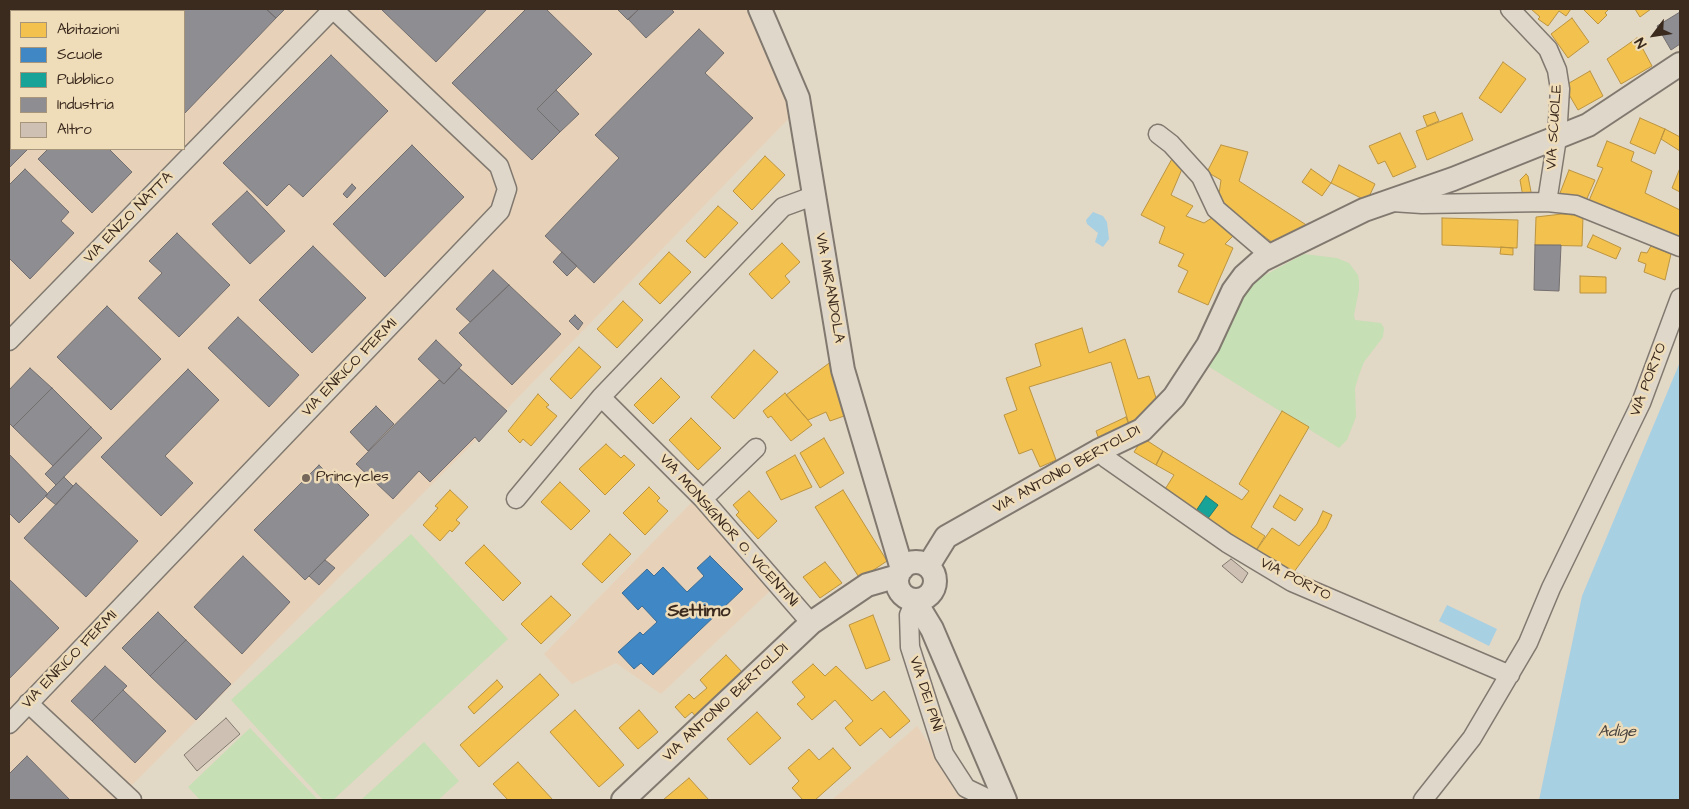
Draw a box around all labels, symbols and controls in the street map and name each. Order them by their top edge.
legend [10,10,185,150]
north arrow [1629,10,1679,60]
text: Abitazioni [57,19,119,40]
text: N [1630,34,1652,52]
text: Scuole [57,44,103,65]
text: Pubblico [57,69,114,90]
street label: VIA SCUOLE [1543,84,1567,170]
text: Industria [57,94,114,115]
text: Altro [57,119,92,140]
street label: VIA ENZO NATTA [81,168,177,268]
street label: VIA MIRANDOLA [810,232,848,344]
street label: VIA ENRICO FERMI [298,315,402,421]
street label: VIA PORTO [1627,341,1671,419]
street label: VIA ANTONIO BERTOLDI [990,422,1144,518]
street label: VIA MONSIGNOR O. VICENTINI [655,451,801,611]
place label: Princycles [316,469,389,487]
marker: Princycles [300,472,312,484]
street label: VIA PORTO [1257,555,1333,605]
district label: Settimo [668,601,730,623]
street label: VIA ENRICO FERMI [18,607,122,713]
street label: VIA ANTONIO BERTOLDI [659,640,793,766]
street label: VIA DEI PINI [904,654,946,734]
water label: Adige [1598,723,1636,743]

